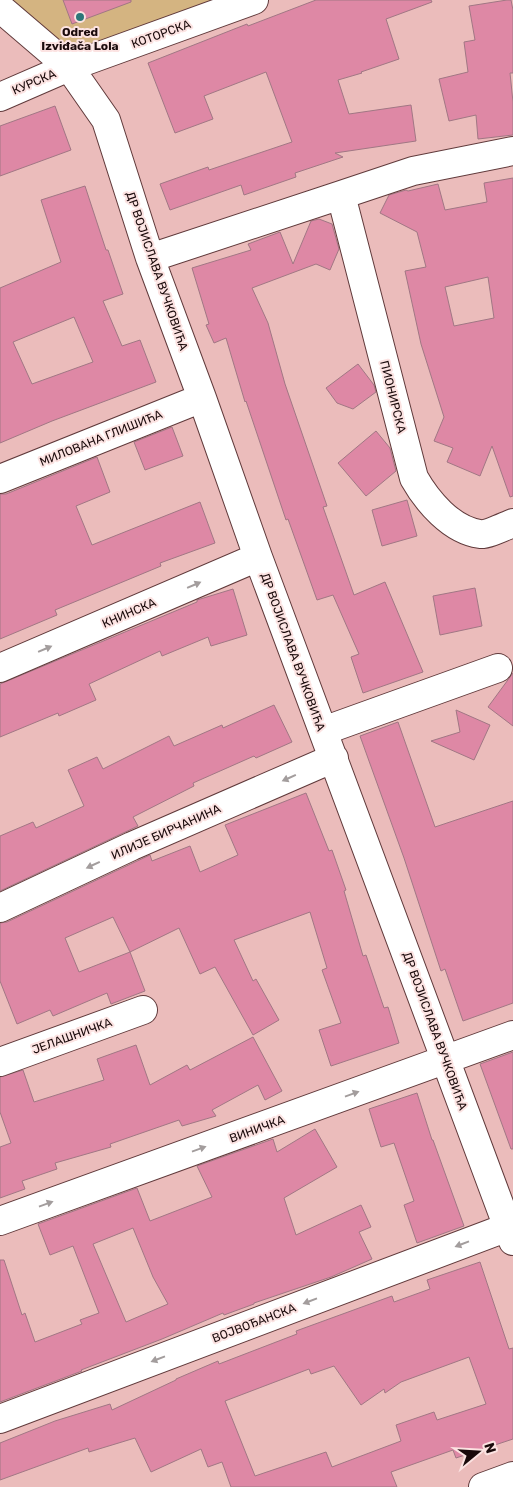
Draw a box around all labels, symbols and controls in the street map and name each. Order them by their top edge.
marker: Odred Izviđača Lola [74,11,86,23]
street label: КОТОРСКА [130,17,192,51]
place label: Odred Izviđača Lola [41,25,119,53]
street label: КУРСКА [10,67,58,97]
street label: ДР ВОЈИСЛАВА ВУЧКОВИЋА [123,190,191,352]
street label: ПИОНИРСКА [377,359,409,435]
street label: МИЛОВАНА ГЛИШИЋА [38,407,164,469]
street label: ДР ВОЈИСЛАВА ВУЧКОВИЋА [258,571,328,733]
one-way arrow [187,581,202,589]
street label: КНИНСКА [100,595,158,631]
one-way arrow [38,645,53,653]
one-way arrow [282,774,296,782]
street label: ИЛИЈЕ БИРЧАНИНА [109,802,223,862]
one-way arrow [85,860,100,869]
street label: ДР ВОЈИСЛАВА ВУЧКОВИЋА [400,950,470,1112]
street label: ЈЕЛАШНИЧКА [30,1015,114,1057]
one-way arrow [345,1090,360,1098]
street label: ВИНИЧКА [227,1113,287,1145]
one-way arrow [192,1145,207,1153]
one-way arrow [39,1200,54,1208]
one-way arrow [454,1240,469,1248]
one-way arrow [303,1298,318,1306]
street label: ВОЈВОЂАНСКА [210,1301,298,1345]
one-way arrow [151,1356,166,1363]
north arrow [453,1427,503,1477]
text: N [480,1441,500,1456]

